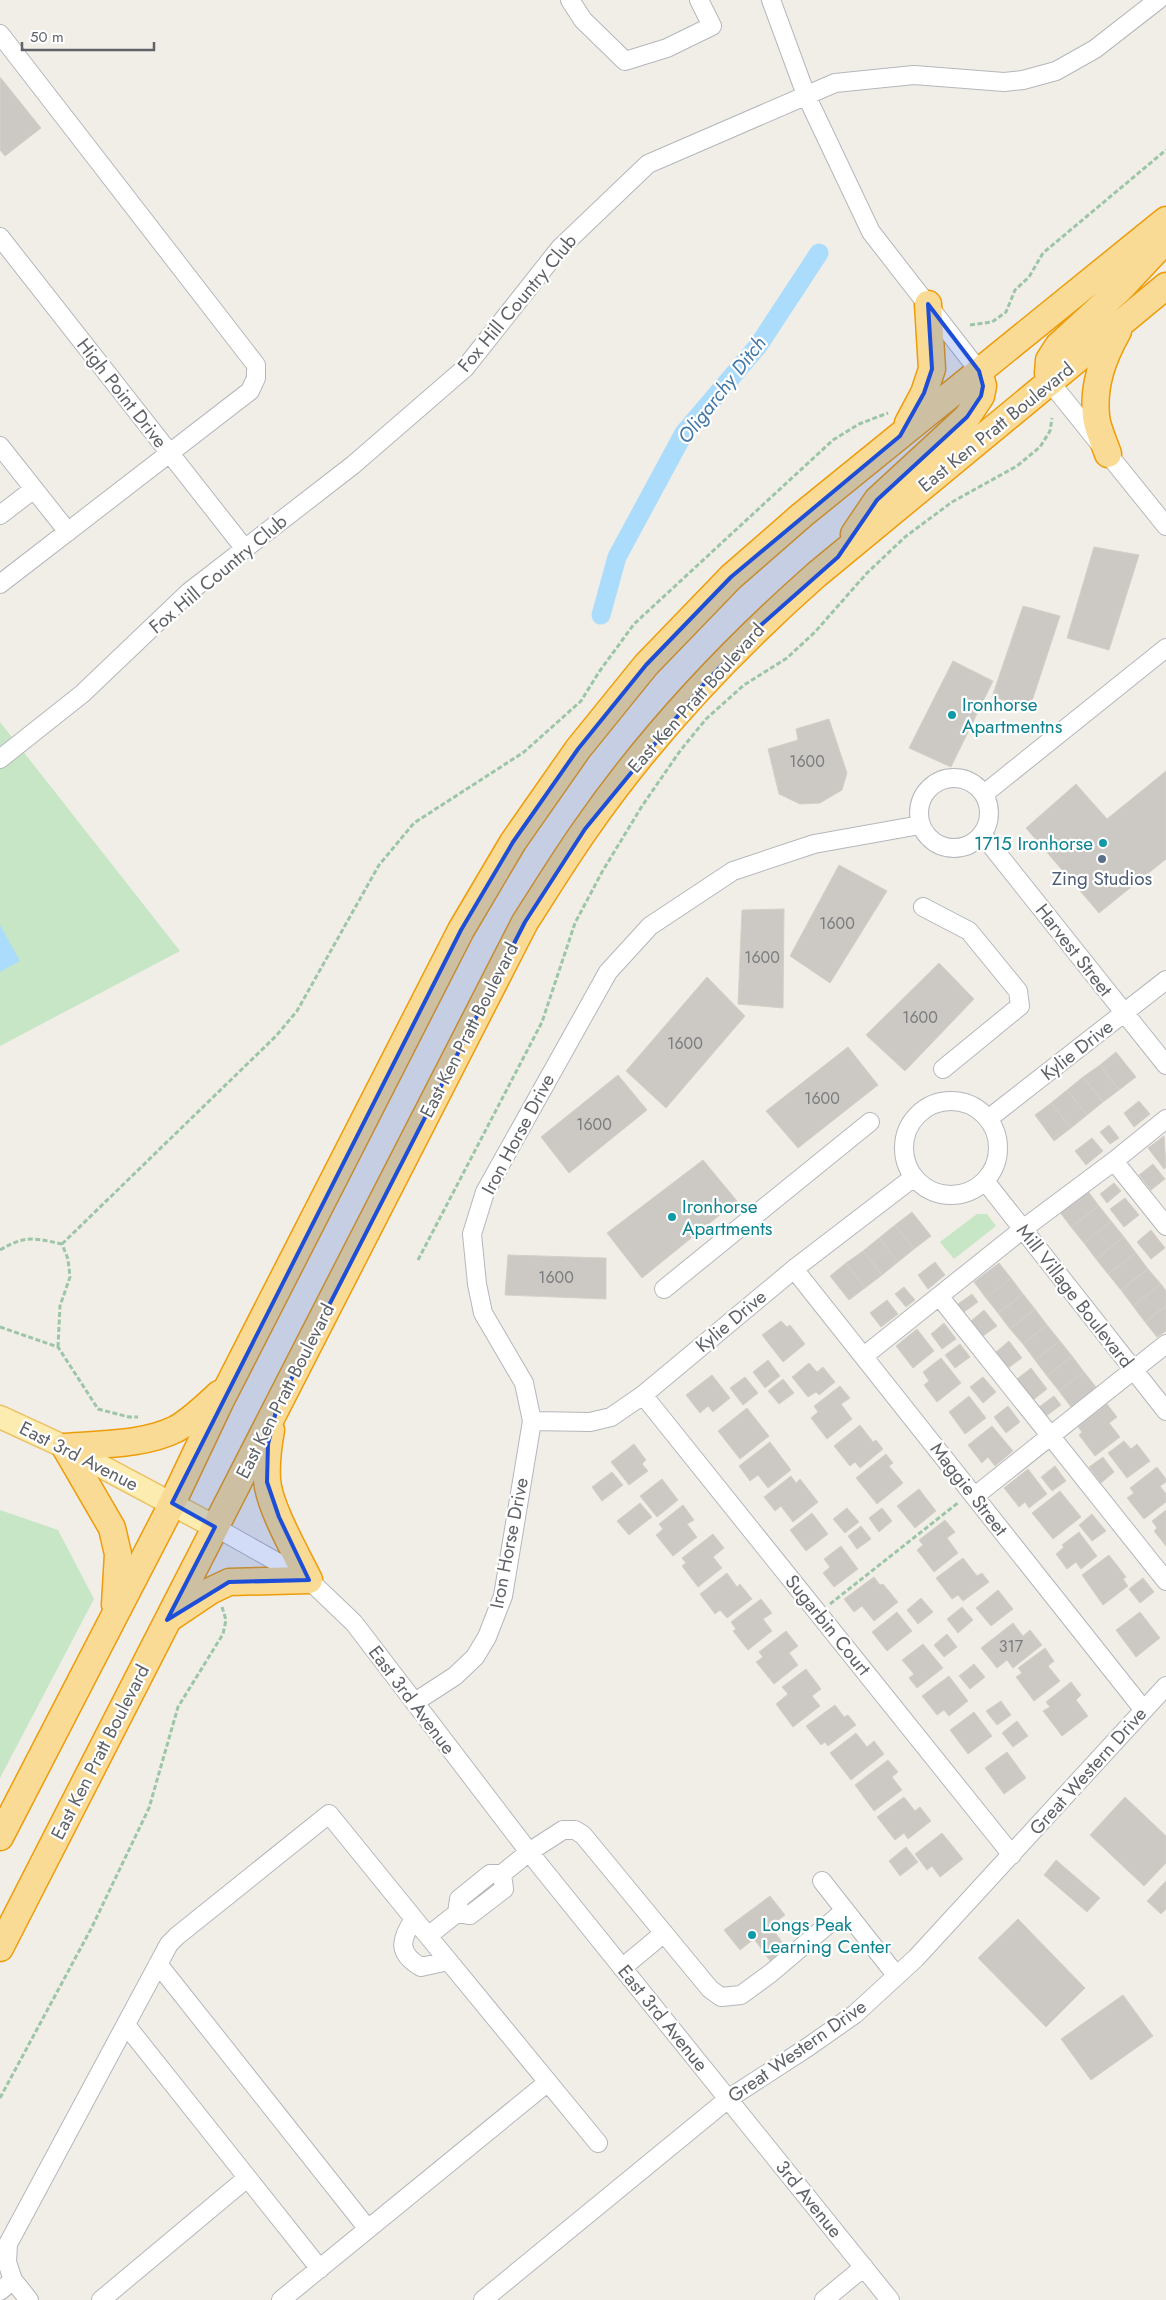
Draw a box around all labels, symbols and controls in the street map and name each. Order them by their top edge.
scale bar [22,20,155,52]
text: 50 m [30,26,64,48]
street label: Fox Hill Country Club [451,228,583,378]
water label: Oligarchy Ditch [671,330,773,450]
street label: High Point Drive [71,332,174,454]
street label: East Ken Pratt Boulevard [912,356,1080,498]
street label: Fox Hill Country Club [143,508,293,640]
street label: East Ken Pratt Boulevard [621,617,771,779]
place label: Ironhorse Apartmentns [962,691,1063,740]
marker: Ironhorse Apartmentns [946,709,958,721]
house number: 1600 [789,750,825,773]
place label: 1715 Ironhorse [974,830,1093,857]
marker: 1715 Ironhorse [1097,837,1109,849]
marker: Zing Studios [1096,853,1108,865]
place label: Zing Studios [1052,865,1153,892]
street label: Harvest Street [1029,898,1119,1002]
house number: 1600 [819,912,855,935]
street label: East Ken Pratt Boulevard [413,938,525,1122]
house number: 1600 [744,946,780,969]
house number: 1600 [902,1006,938,1029]
street label: Kylie Drive [1035,1013,1119,1087]
house number: 1600 [667,1032,703,1055]
street label: Iron Horse Drive [475,1069,561,1199]
house number: 1600 [804,1087,840,1110]
house number: 1600 [576,1113,612,1136]
place label: Ironhorse Apartments [682,1193,773,1242]
marker: Ironhorse Apartments [666,1211,678,1223]
street label: Mill Village Boulevard [1010,1218,1140,1374]
house number: 1600 [538,1266,574,1289]
street label: Kylie Drive [690,1283,772,1359]
street label: East Ken Pratt Boulevard [229,1299,341,1483]
street label: East 3rd Avenue [15,1414,143,1498]
street label: Maggie Street [924,1437,1014,1542]
street label: Iron Horse Drive [483,1475,535,1611]
street label: Sugarbin Court [779,1569,877,1682]
house number: 317 [999,1635,1024,1658]
street label: East 3rd Avenue [362,1640,462,1760]
street label: East Ken Pratt Boulevard [44,1660,156,1844]
street label: Great Western Drive [1023,1701,1153,1841]
place label: Longs Peak Learning Center [762,1911,892,1960]
marker: Longs Peak Learning Center [746,1929,758,1941]
street label: East 3rd Avenue [612,1959,715,2077]
street label: Great Western Drive [722,1993,872,2109]
street label: 3rd Avenue [769,2155,849,2244]

